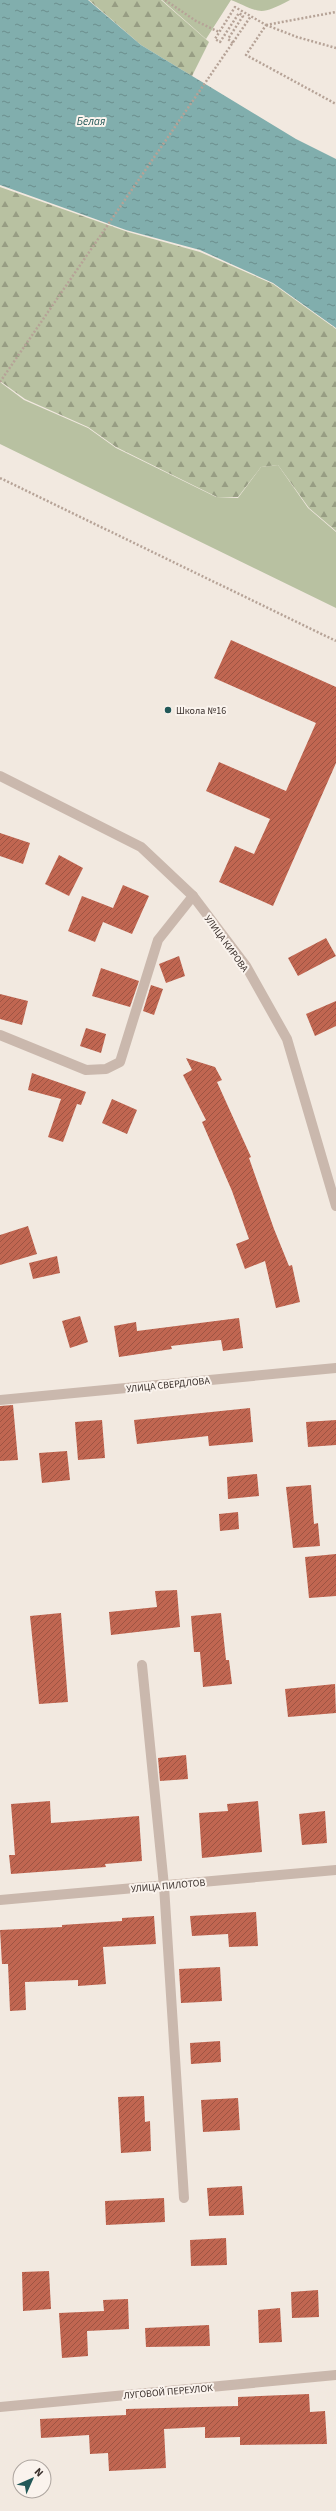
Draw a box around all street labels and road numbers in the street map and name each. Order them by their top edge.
street label: УЛИЦА КИРОВА [201,912,252,975]
street label: УЛИЦА СВЕРДЛОВА [126,1374,211,1396]
street label: УЛИЦА ПИЛОТОВ [130,1876,206,1896]
street label: ЛУГОВОЙ ПЕРЕУЛОК [123,2381,214,2403]

